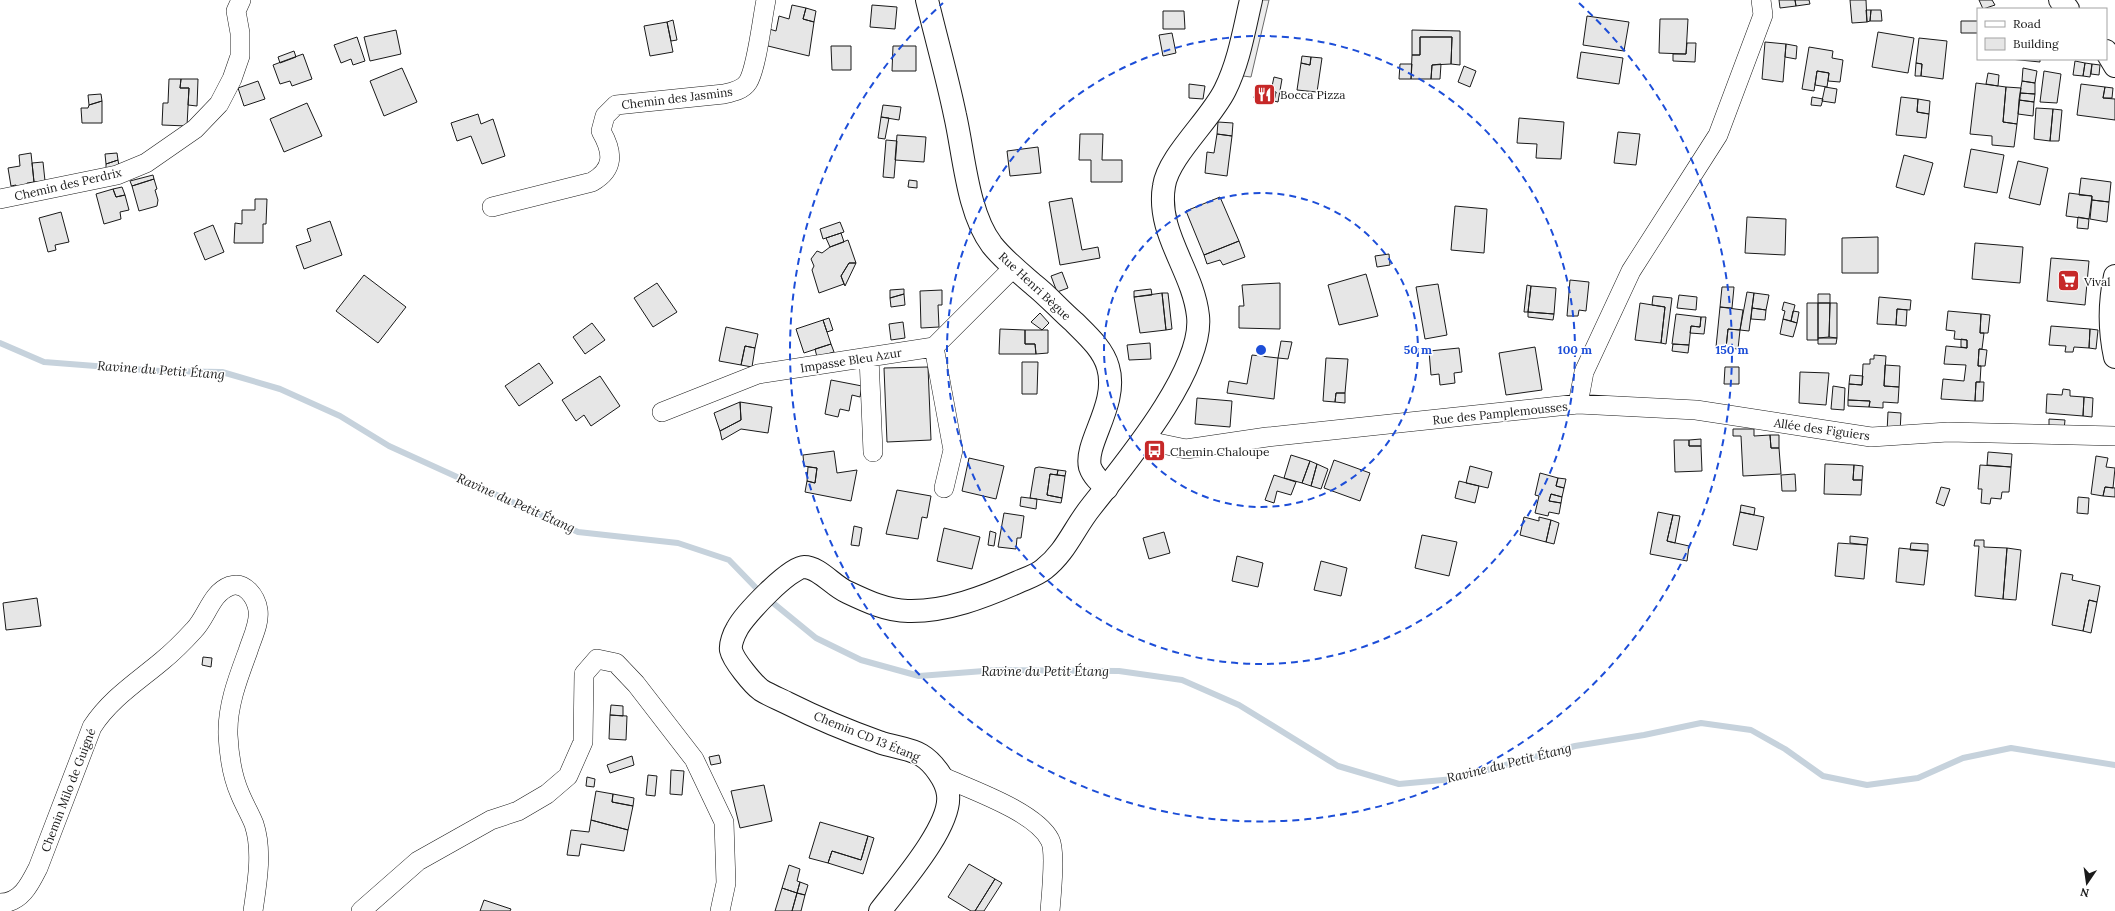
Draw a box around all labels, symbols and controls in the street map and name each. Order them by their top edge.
legend [1977,8,2107,60]
text: Road [2013,16,2041,31]
text: Building [2013,36,2059,51]
restaurant icon: Bocca Pizza [1251,81,1277,107]
street label: Chemin des Jasmins [621,84,734,112]
place label: Bocca Pizza [1280,87,1346,102]
street label: Chemin des Perdrix [13,164,124,204]
street label: Rue Henri Bègue [996,249,1075,324]
supermarket icon: Vival [2055,268,2081,294]
place label: Vival [2083,274,2110,289]
text: 50 m [1404,342,1432,357]
text: 100 m [1558,342,1592,357]
text: 150 m [1715,342,1749,357]
centre of rings [1254,343,1268,357]
street label: Impasse Bleu Azur [799,344,904,375]
water label: Ravine du Petit Étang [97,356,225,383]
street label: Rue des Pamplemousses [1432,398,1569,428]
street label: Allée des Figuiers [1772,415,1871,443]
bus stop icon: Chemin Chaloupe [1141,438,1167,464]
place label: Chemin Chaloupe [1170,444,1270,459]
water label: Ravine du Petit Étang [454,468,578,537]
water label: Ravine du Petit Étang [981,662,1109,680]
street label: Chemin CD 13 Étang [812,708,923,764]
street label: Chemin Milo de Guigné [37,726,99,854]
water label: Ravine du Petit Étang [1445,738,1573,787]
north arrow [2067,863,2107,903]
text: N [2079,885,2090,901]

